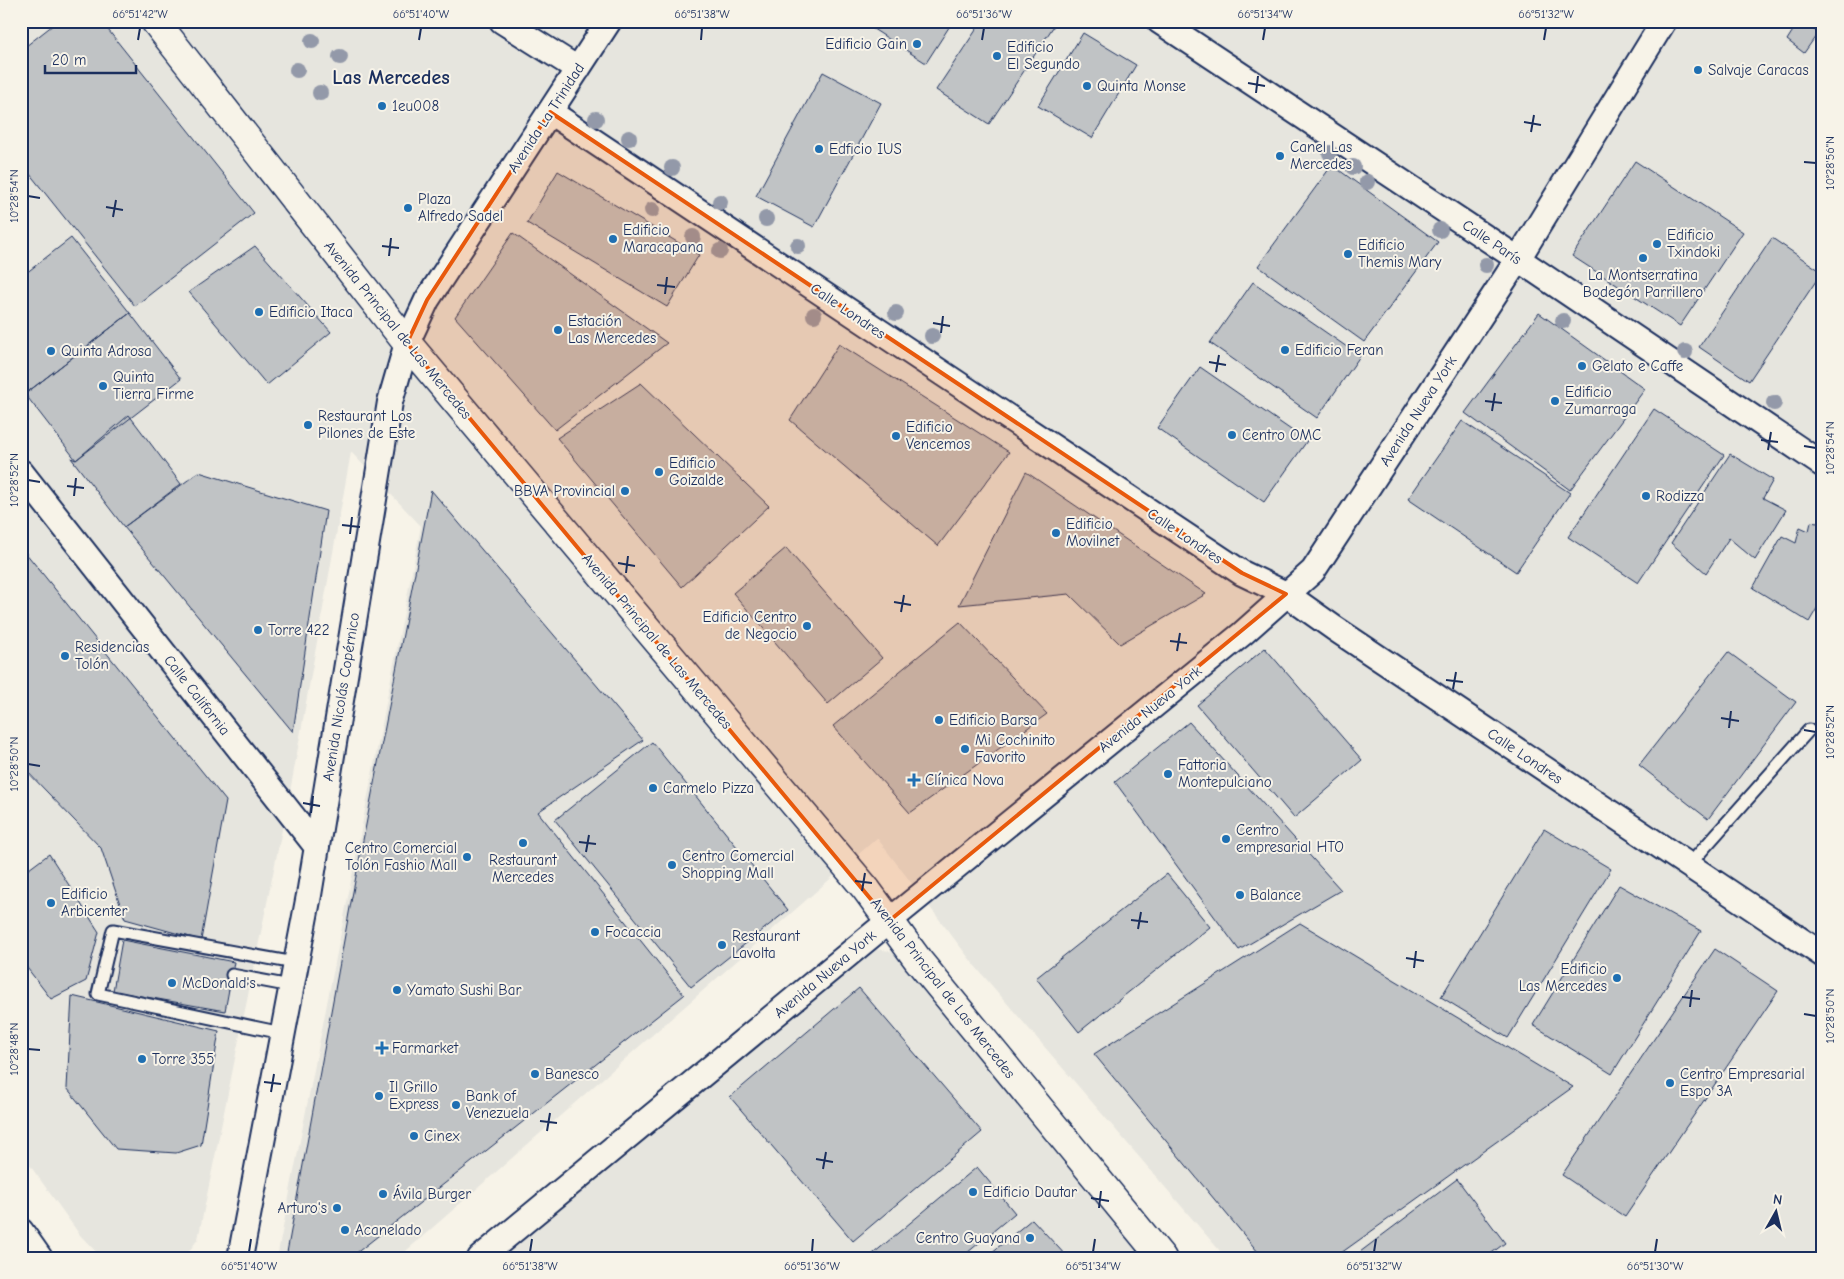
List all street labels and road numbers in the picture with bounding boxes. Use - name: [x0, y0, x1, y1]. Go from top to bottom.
- street label: Avenida La Trinidad: [504, 60, 588, 176]
- street label: Calle París: [1459, 216, 1525, 268]
- street label: Avenida Principal de Las Mercedes: [321, 237, 475, 423]
- street label: Calle Londres: [807, 279, 889, 343]
- street label: Avenida Nueva York: [1376, 352, 1461, 469]
- street label: Calle Londres: [1144, 504, 1226, 568]
- street label: Avenida Principal de Las Mercedes: [578, 549, 736, 733]
- street label: Avenida Nicolás Copérnico: [319, 611, 363, 783]
- street label: Calle California: [160, 651, 234, 739]
- street label: Avenida Nueva York: [1095, 661, 1206, 756]
- street label: Calle Londres: [1484, 724, 1566, 788]
- street label: Avenida Principal de Las Mercedes: [867, 894, 1019, 1082]
- street label: Avenida Nueva York: [770, 926, 880, 1022]

